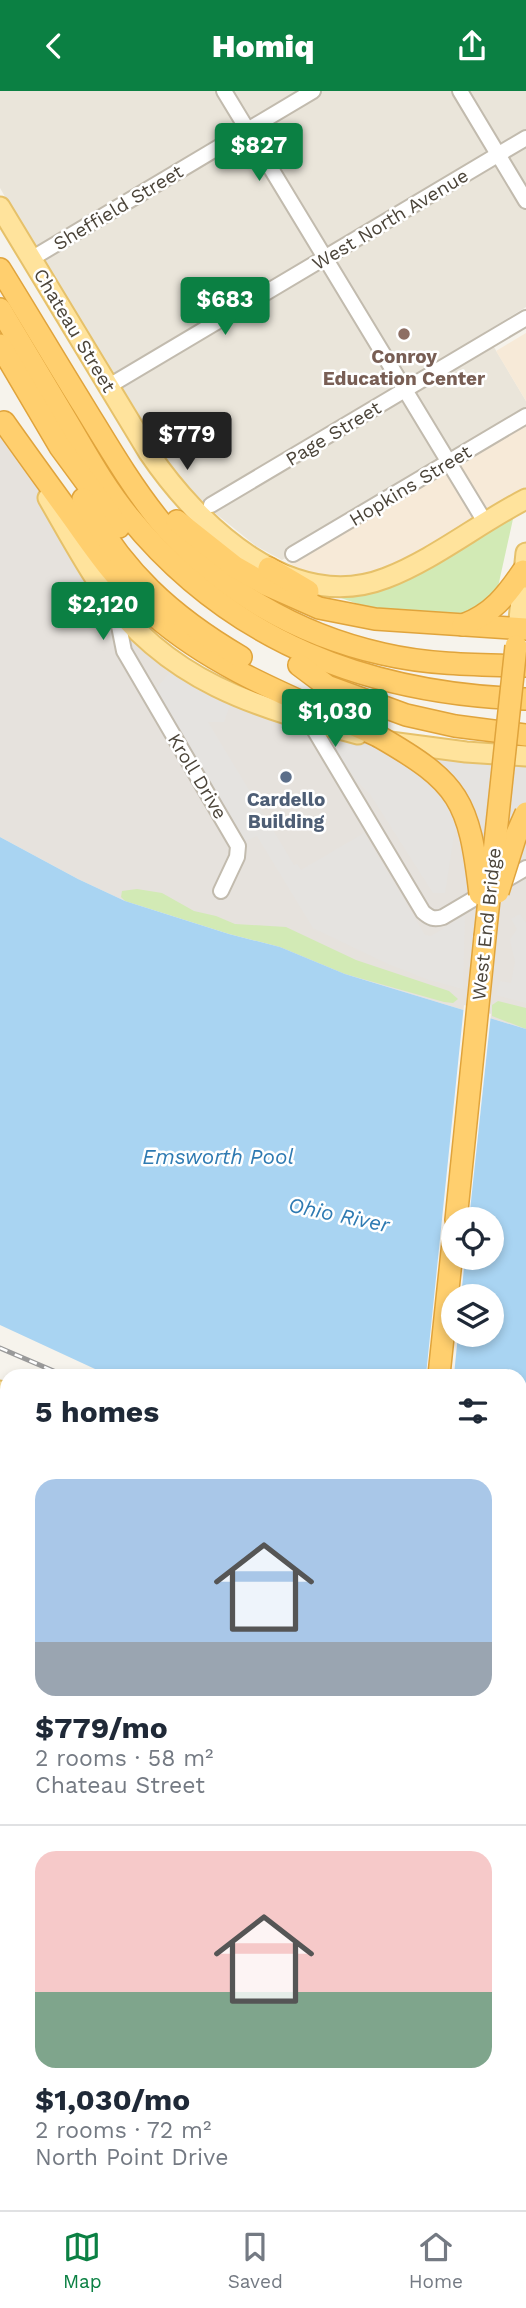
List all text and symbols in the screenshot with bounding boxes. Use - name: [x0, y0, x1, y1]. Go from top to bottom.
- icon: back: [35, 27, 73, 65]
- text: Homiq: [212, 27, 314, 65]
- icon: share: [453, 27, 491, 65]
- pin: $827: [218, 123, 300, 183]
- text: $827: [231, 132, 287, 159]
- street label: Sheffield Street: [49, 160, 187, 255]
- street label: West North Avenue: [308, 164, 472, 275]
- street label: Chateau Street: [29, 264, 121, 396]
- pin: $683: [184, 278, 266, 337]
- text: $683: [197, 286, 253, 313]
- marker: Conroy Education Center: [396, 326, 412, 342]
- place label: Conroy Education Center: [323, 345, 486, 390]
- street label: Page Street: [281, 396, 385, 471]
- pin: $779: [146, 413, 228, 472]
- text: $779: [159, 421, 215, 448]
- street label: Hopkins Street: [345, 440, 476, 531]
- pin: $2,120: [46, 582, 160, 642]
- text: $2,120: [67, 591, 139, 618]
- pin: $1,030: [278, 689, 392, 749]
- text: $1,030: [298, 698, 372, 725]
- street label: Kroll Drive: [163, 729, 232, 823]
- marker: Cardello Building: [278, 769, 294, 785]
- place label: Cardello Building: [247, 788, 325, 833]
- street label: West End Bridge: [467, 847, 506, 1002]
- water label: Emsworth Pool: [142, 1144, 294, 1169]
- water label: Ohio River: [286, 1192, 393, 1238]
- map controls: [441, 1207, 504, 1347]
- button: locate: [441, 1207, 504, 1270]
- button: layers: [441, 1284, 504, 1347]
- icon: filters: [454, 1392, 492, 1430]
- text: 5 homes: [35, 1394, 159, 1429]
- icon: home: [201, 1524, 327, 1650]
- text: $779/mo: [35, 1710, 168, 1745]
- text: 2 rooms · 58 m²: [35, 1745, 214, 1772]
- text: Chateau Street: [35, 1772, 205, 1799]
- icon: home: [201, 1896, 327, 2022]
- text: $1,030/mo: [35, 2082, 190, 2117]
- text: 2 rooms · 72 m²: [35, 2117, 211, 2144]
- text: North Point Drive: [35, 2144, 228, 2171]
- tab: Map: [63, 2228, 102, 2293]
- tab: Saved: [228, 2228, 283, 2293]
- tab: Home: [409, 2228, 463, 2293]

